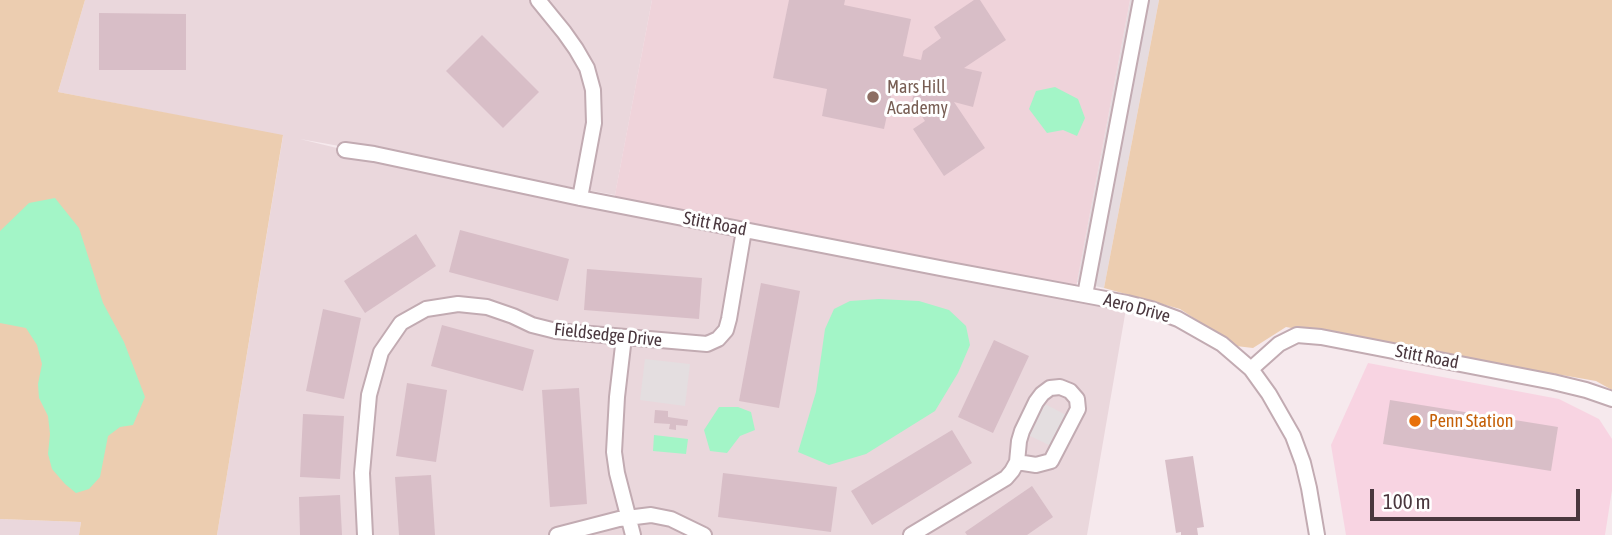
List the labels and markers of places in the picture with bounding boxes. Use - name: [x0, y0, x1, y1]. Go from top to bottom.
- place label: Mars Hill Academy: [887, 76, 948, 119]
- marker: Mars Hill Academy: [865, 89, 881, 105]
- place label: Penn Station: [1429, 410, 1513, 432]
- marker: Penn Station: [1407, 413, 1423, 429]

